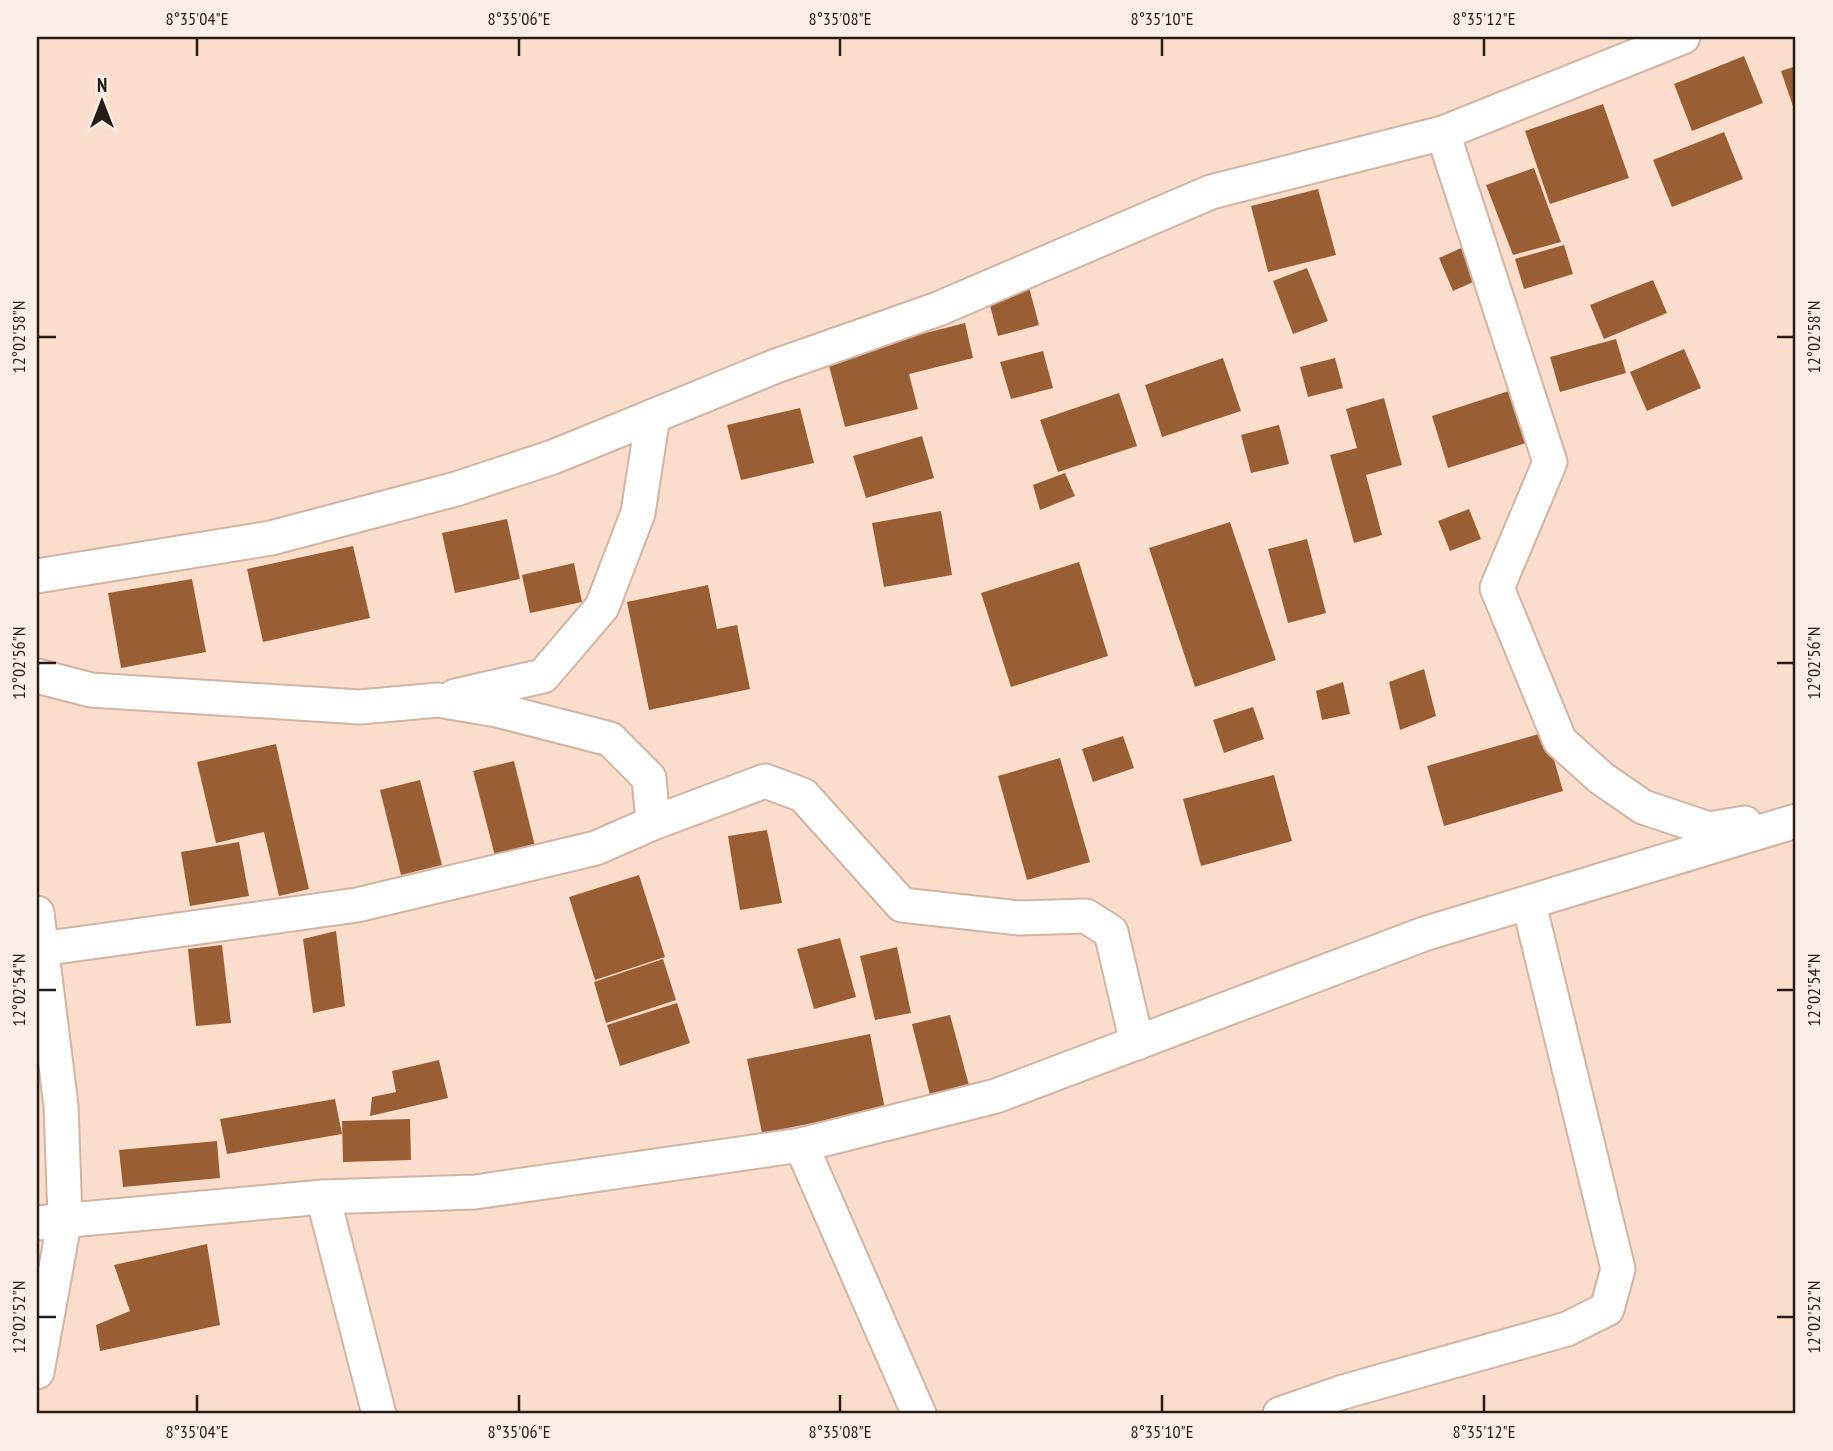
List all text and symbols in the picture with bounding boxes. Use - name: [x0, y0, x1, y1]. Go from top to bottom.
- text: 8°35'04"E: [166, 7, 228, 30]
- text: 8°35'06"E: [488, 7, 550, 30]
- text: 8°35'08"E: [809, 7, 871, 30]
- text: 8°35'10"E: [1131, 7, 1193, 30]
- text: 8°35'12"E: [1453, 7, 1515, 30]
- north arrow: [66, 66, 136, 136]
- text: N: [97, 73, 107, 97]
- text: 12°02'58"N: [7, 301, 30, 373]
- text: 12°02'58"N: [1802, 301, 1825, 373]
- text: 12°02'56"N: [7, 627, 30, 699]
- text: 12°02'56"N: [1802, 627, 1825, 699]
- text: 12°02'54"N: [7, 954, 30, 1026]
- text: 12°02'54"N: [1802, 954, 1825, 1026]
- text: 12°02'52"N: [7, 1281, 30, 1353]
- text: 12°02'52"N: [1802, 1281, 1825, 1353]
- text: 8°35'04"E: [166, 1420, 228, 1443]
- text: 8°35'06"E: [488, 1420, 550, 1443]
- text: 8°35'08"E: [809, 1420, 871, 1443]
- text: 8°35'10"E: [1131, 1420, 1193, 1443]
- text: 8°35'12"E: [1453, 1420, 1515, 1443]

